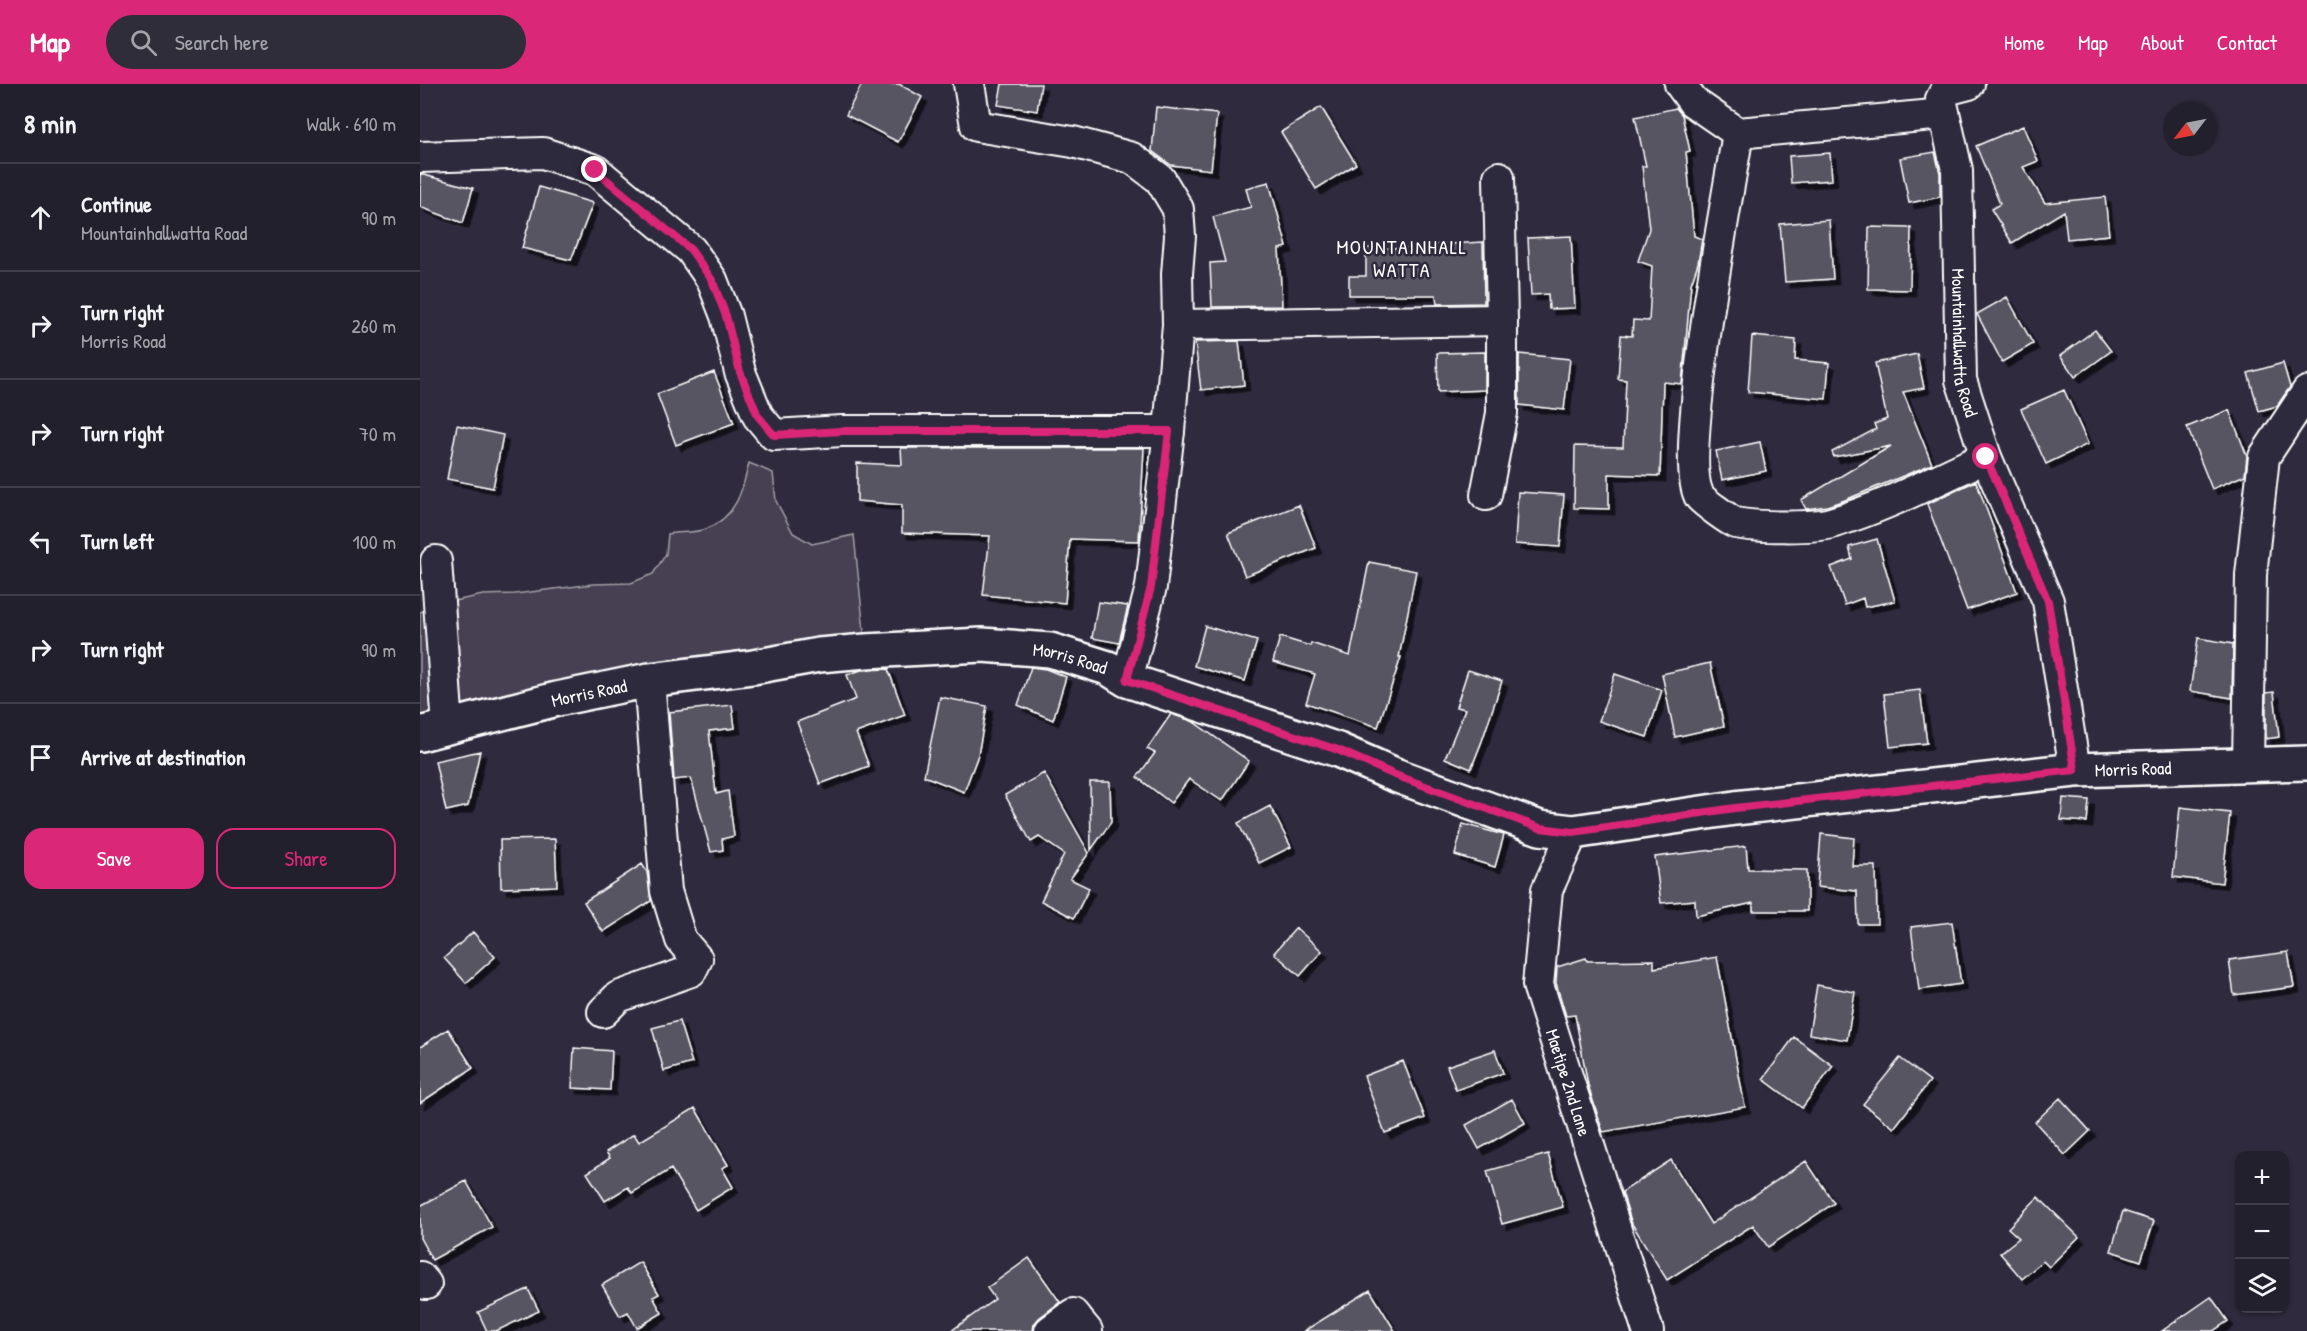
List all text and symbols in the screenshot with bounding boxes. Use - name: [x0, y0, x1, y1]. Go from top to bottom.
- search box: [106, 15, 526, 69]
- text: Map: [30, 23, 70, 61]
- icon: search: [127, 26, 160, 59]
- text: Search here: [175, 27, 269, 57]
- text: Home: [2004, 28, 2045, 57]
- text: Map: [2078, 28, 2108, 57]
- text: About: [2141, 28, 2184, 57]
- text: Contact: [2217, 28, 2277, 57]
- north arrow: [2163, 102, 2217, 156]
- text: 8 min: [24, 106, 77, 141]
- text: Walk · 610 m: [307, 110, 396, 137]
- route end: [581, 156, 607, 182]
- text: Continue: [81, 189, 152, 219]
- icon: ahead: [24, 201, 57, 234]
- text: 90 m: [362, 204, 396, 231]
- text: Mountainhallwatta Road: [81, 219, 247, 246]
- district label: MOUNTAINHALL WATTA: [1336, 233, 1468, 283]
- street label: Mountainhallwatta Road: [1946, 268, 1985, 420]
- text: Turn right: [81, 297, 164, 327]
- icon: right: [24, 309, 57, 342]
- text: 260 m: [352, 312, 396, 339]
- text: Morris Road: [81, 327, 166, 354]
- icon: right: [24, 417, 57, 450]
- text: Turn right: [81, 418, 164, 448]
- text: 70 m: [359, 420, 396, 447]
- route start: [1972, 443, 1998, 469]
- icon: left: [24, 525, 57, 558]
- text: Turn left: [81, 526, 154, 556]
- text: 100 m: [353, 528, 396, 555]
- icon: right: [24, 633, 57, 666]
- text: Turn right: [81, 634, 164, 664]
- text: 90 m: [362, 636, 396, 663]
- street label: Morris Road: [1032, 636, 1111, 680]
- street label: Morris Road: [548, 672, 629, 713]
- icon: arrive: [24, 741, 57, 774]
- text: Arrive at destination: [81, 742, 246, 772]
- street label: Morris Road: [2094, 755, 2172, 782]
- button: Save: [24, 828, 204, 889]
- button: Share: [216, 828, 396, 889]
- street label: Maetipe 2nd Lane: [1540, 1026, 1598, 1139]
- map controls: [2235, 1151, 2289, 1313]
- button: +: [2235, 1151, 2289, 1205]
- button: −: [2235, 1205, 2289, 1259]
- button: layers: [2235, 1259, 2289, 1313]

